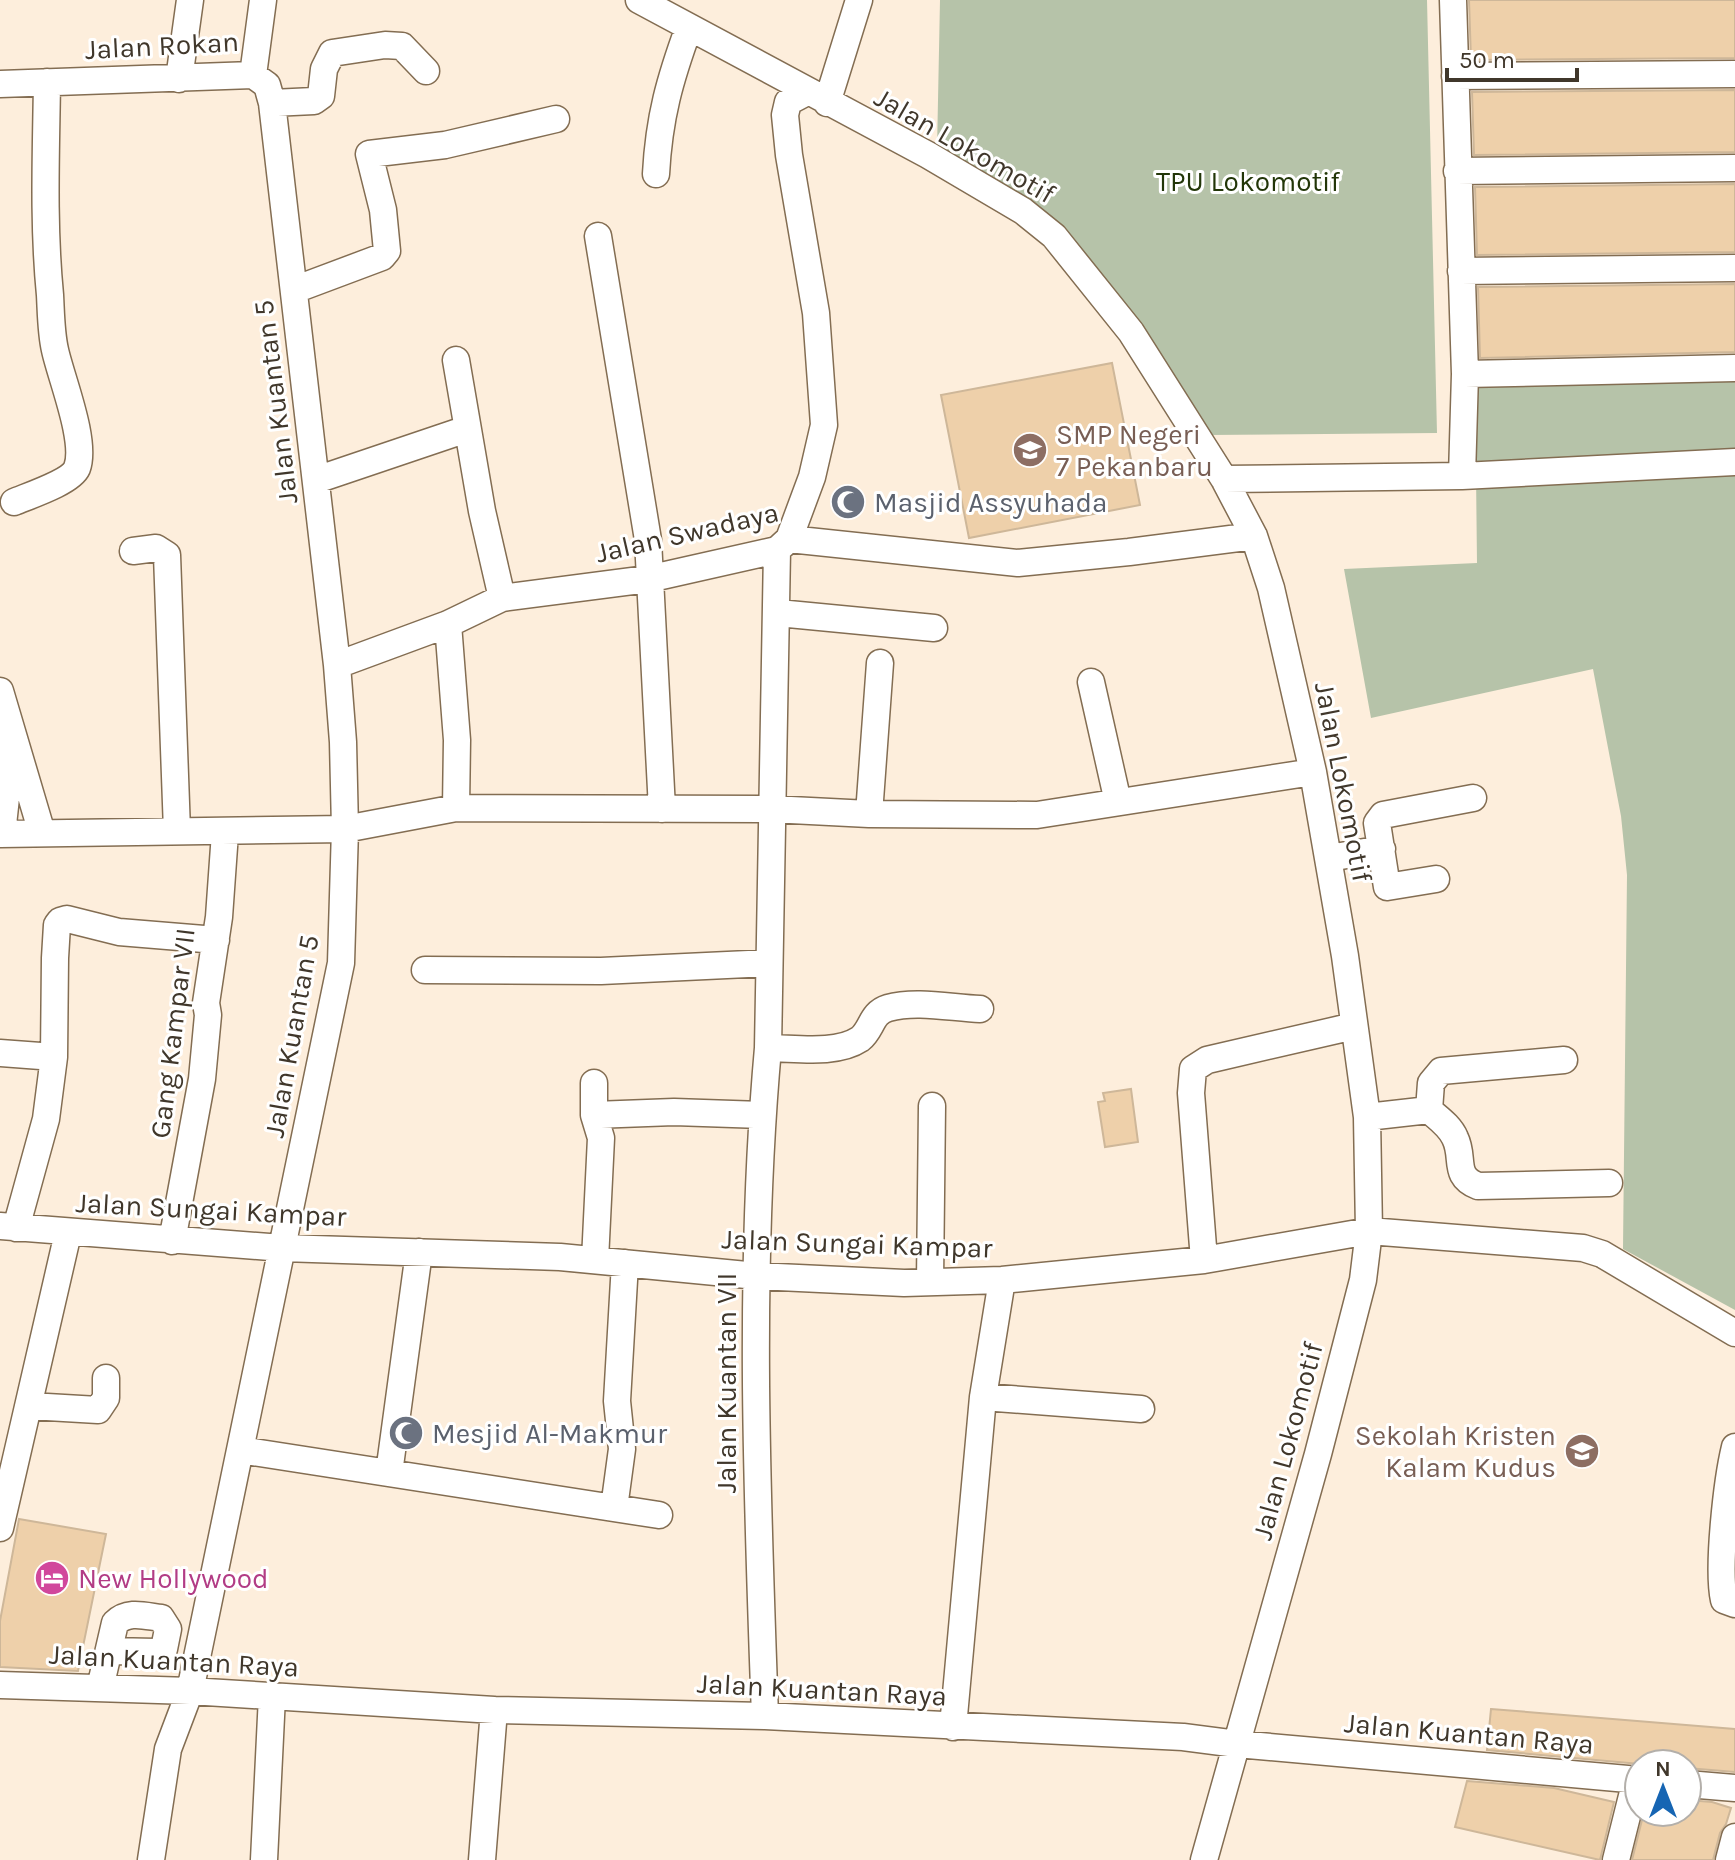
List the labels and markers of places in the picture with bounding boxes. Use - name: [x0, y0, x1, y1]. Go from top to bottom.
- place label: SMP Negeri 7 Pekanbaru: [1056, 418, 1213, 483]
- school or university icon: SMP Negeri 7 Pekanbaru: [1011, 431, 1049, 469]
- mosque icon: Masjid Assyuhada: [829, 483, 867, 521]
- place label: Masjid Assyuhada: [874, 486, 1107, 519]
- mosque icon: Mesjid Al-Makmur: [387, 1414, 425, 1452]
- place label: Mesjid Al-Makmur: [432, 1417, 668, 1450]
- place label: Sekolah Kristen Kalam Kudus: [1355, 1419, 1556, 1484]
- school or university icon: Sekolah Kristen Kalam Kudus: [1563, 1432, 1601, 1470]
- hotel icon: New Hollywood: [33, 1559, 71, 1597]
- place label: New Hollywood: [78, 1562, 269, 1595]

